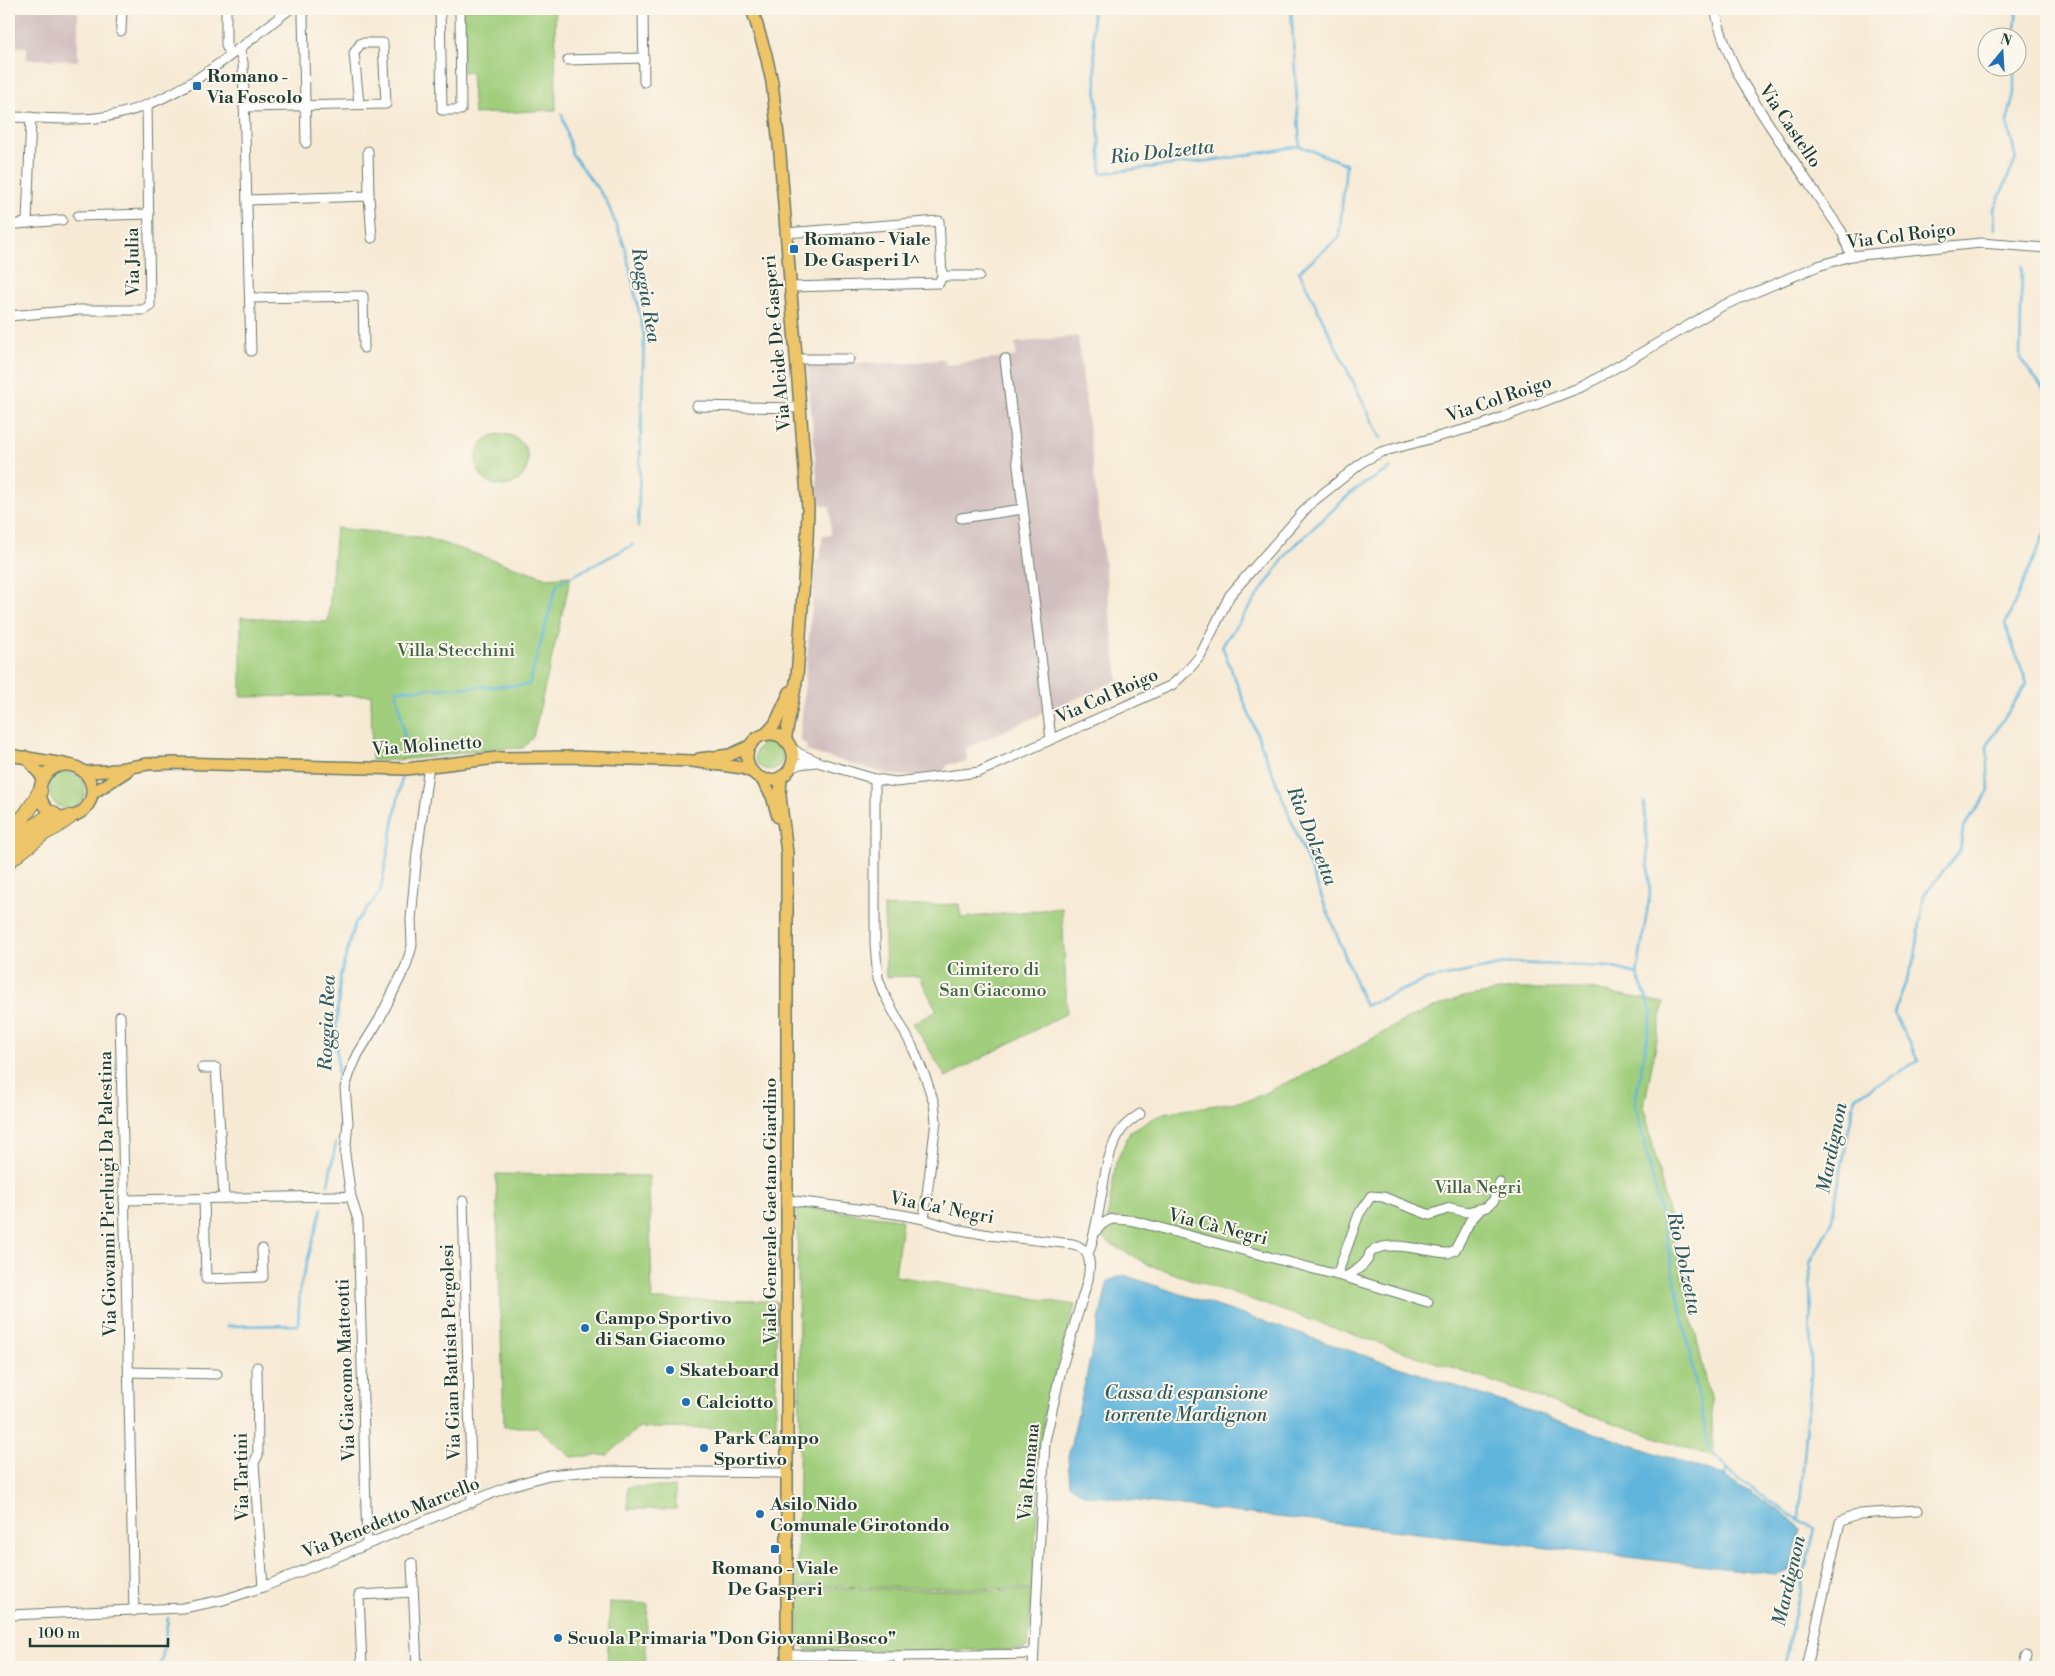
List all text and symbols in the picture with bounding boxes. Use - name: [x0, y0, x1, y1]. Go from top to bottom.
- north arrow: [1978, 28, 2028, 78]
- text: N: [1998, 30, 2014, 51]
- place label: Romano - Via Foscolo: [206, 65, 303, 109]
- street label: Via Castello: [1753, 79, 1826, 172]
- marker: Romano - Via Foscolo: [191, 80, 203, 92]
- water label: Rio Dolzetta: [1108, 135, 1216, 169]
- street label: Via Col Roigo: [1844, 218, 1957, 254]
- street label: Via Julia: [121, 226, 145, 298]
- place label: Romano - Viale De Gasperi 1^: [804, 228, 931, 272]
- marker: Romano - Viale De Gasperi 1^: [788, 243, 800, 255]
- water label: Roggia Rea: [626, 245, 666, 345]
- street label: Via Alcide De Gasperi: [758, 254, 796, 433]
- street label: Via Col Roigo: [1442, 370, 1555, 428]
- park label: Villa Stecchini: [396, 639, 515, 662]
- street label: Via Col Roigo: [1051, 663, 1162, 729]
- street label: Via Molinetto: [370, 731, 483, 761]
- water label: Rio Dolzetta: [1281, 782, 1343, 889]
- park label: Cimitero di San Giacomo: [939, 958, 1047, 1002]
- water label: Roggia Rea: [313, 974, 341, 1072]
- street label: Via Giovanni Pierluigi Da Palestina: [94, 1050, 122, 1338]
- street label: Viale Generale Gaetano Giardino: [759, 1078, 782, 1345]
- water label: Mardignon: [1811, 1100, 1853, 1196]
- park label: Villa Negri: [1433, 1176, 1522, 1199]
- street label: Via Ca' Negri: [887, 1186, 996, 1229]
- street label: Via Cà Negri: [1165, 1203, 1270, 1250]
- water label: Rio Dolzetta: [1661, 1208, 1707, 1317]
- street label: Via Gian Battista Pergolesi: [436, 1243, 466, 1462]
- street label: Via Giacomo Matteotti: [331, 1278, 361, 1463]
- place label: Campo Sportivo di San Giacomo: [595, 1307, 732, 1351]
- marker: Campo Sportivo di San Giacomo: [579, 1322, 591, 1334]
- place label: Skateboard: [680, 1359, 779, 1382]
- marker: Skateboard: [664, 1364, 676, 1376]
- water label: Cassa di espansione torrente Mardignon: [1104, 1381, 1268, 1427]
- place label: Calciotto: [696, 1391, 774, 1414]
- marker: Calciotto: [680, 1396, 692, 1408]
- street label: Via Romana: [1013, 1421, 1045, 1523]
- place label: Park Campo Sportivo: [714, 1427, 819, 1471]
- street label: Via Tartini: [230, 1432, 254, 1522]
- marker: Park Campo Sportivo: [698, 1442, 710, 1454]
- street label: Via Benedetto Marcello: [298, 1472, 483, 1565]
- place label: Asilo Nido Comunale Girotondo: [769, 1493, 950, 1537]
- marker: Asilo Nido Comunale Girotondo: [754, 1508, 766, 1520]
- water label: Mardignon: [1767, 1533, 1811, 1629]
- marker: Romano - Viale De Gasperi: [769, 1543, 781, 1555]
- place label: Romano - Viale De Gasperi: [712, 1557, 839, 1601]
- scale bar: [30, 1616, 168, 1648]
- text: 100 m: [38, 1624, 80, 1643]
- place label: Scuola Primaria "Don Giovanni Bosco": [568, 1627, 896, 1650]
- marker: Scuola Primaria "Don Giovanni Bosco": [552, 1632, 564, 1644]

